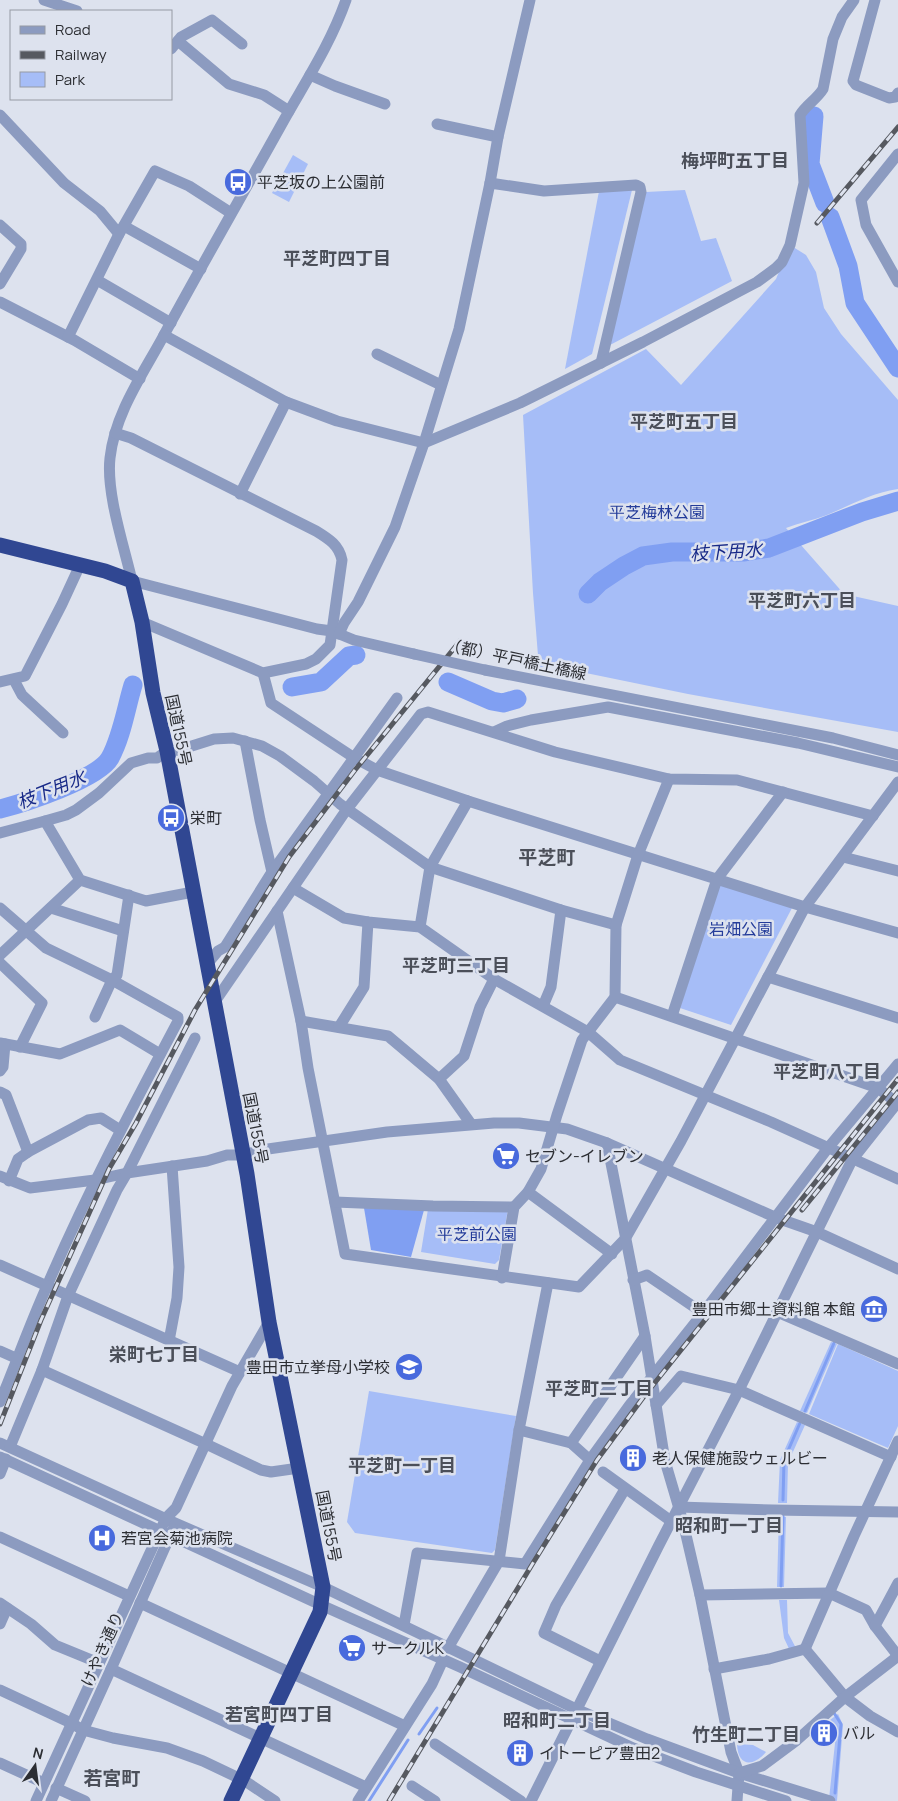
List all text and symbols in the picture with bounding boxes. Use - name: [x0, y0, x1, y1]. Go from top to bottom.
- legend: [10, 10, 172, 100]
- text: Road: [55, 19, 91, 40]
- text: Railway: [55, 44, 107, 65]
- text: Park: [55, 69, 85, 90]
- district label: 梅坪町五丁目: [681, 148, 789, 172]
- bus stop icon: 平芝坂の上公園前: [223, 167, 253, 197]
- place label: 平芝坂の上公園前: [257, 171, 385, 193]
- district label: 平芝町四丁目: [283, 246, 391, 270]
- district label: 平芝町五丁目: [630, 409, 738, 433]
- park label: 平芝梅林公園: [609, 501, 705, 523]
- water label: 枝下用水: [689, 536, 765, 565]
- district label: 平芝町六丁目: [748, 588, 856, 612]
- street label: （都）平戸橋土橋線: [443, 633, 589, 685]
- street label: 国道155号: [161, 692, 197, 768]
- water label: 枝下用水: [13, 764, 91, 814]
- bus stop icon: 栄町: [156, 803, 186, 833]
- place label: 栄町: [190, 807, 222, 829]
- district label: 平芝町: [518, 844, 576, 870]
- park label: 岩畑公園: [709, 918, 773, 940]
- district label: 平芝町三丁目: [402, 953, 510, 977]
- district label: 平芝町八丁目: [773, 1059, 881, 1083]
- street label: 国道155号: [238, 1090, 274, 1166]
- supermarket icon: セブン-イレブン: [491, 1141, 521, 1171]
- place label: セブン-イレブン: [525, 1145, 644, 1167]
- park label: 平芝前公園: [437, 1223, 517, 1245]
- museum icon: 豊田市郷土資料館 本館: [859, 1294, 889, 1324]
- place label: 豊田市郷土資料館 本館: [692, 1298, 855, 1320]
- district label: 栄町七丁目: [109, 1342, 199, 1366]
- school or university icon: 豊田市立挙母小学校: [394, 1352, 424, 1382]
- place label: 豊田市立挙母小学校: [246, 1356, 390, 1378]
- district label: 平芝町二丁目: [545, 1376, 653, 1400]
- building icon: 老人保健施設ウェルビー: [618, 1443, 648, 1473]
- place label: 老人保健施設ウェルビー: [652, 1447, 828, 1469]
- district label: 平芝町一丁目: [348, 1453, 456, 1477]
- street label: 国道155号: [311, 1488, 347, 1564]
- district label: 昭和町一丁目: [675, 1513, 783, 1537]
- hospital icon: 若宮会菊池病院: [87, 1523, 117, 1553]
- place label: 若宮会菊池病院: [121, 1527, 233, 1549]
- street label: けやき通り: [76, 1608, 128, 1690]
- supermarket icon: サークルK: [337, 1633, 367, 1663]
- place label: サークルK: [371, 1637, 445, 1659]
- district label: 若宮町四丁目: [225, 1702, 333, 1726]
- district label: 昭和町二丁目: [503, 1708, 611, 1732]
- building icon: バル: [809, 1718, 839, 1748]
- district label: 竹生町二丁目: [692, 1722, 800, 1746]
- place label: バル: [843, 1722, 875, 1744]
- building icon: イトーピア豊田2: [505, 1738, 535, 1768]
- north arrow: [10, 1741, 60, 1791]
- text: N: [31, 1742, 45, 1763]
- place label: イトーピア豊田2: [539, 1742, 660, 1764]
- district label: 若宮町: [83, 1765, 141, 1791]

